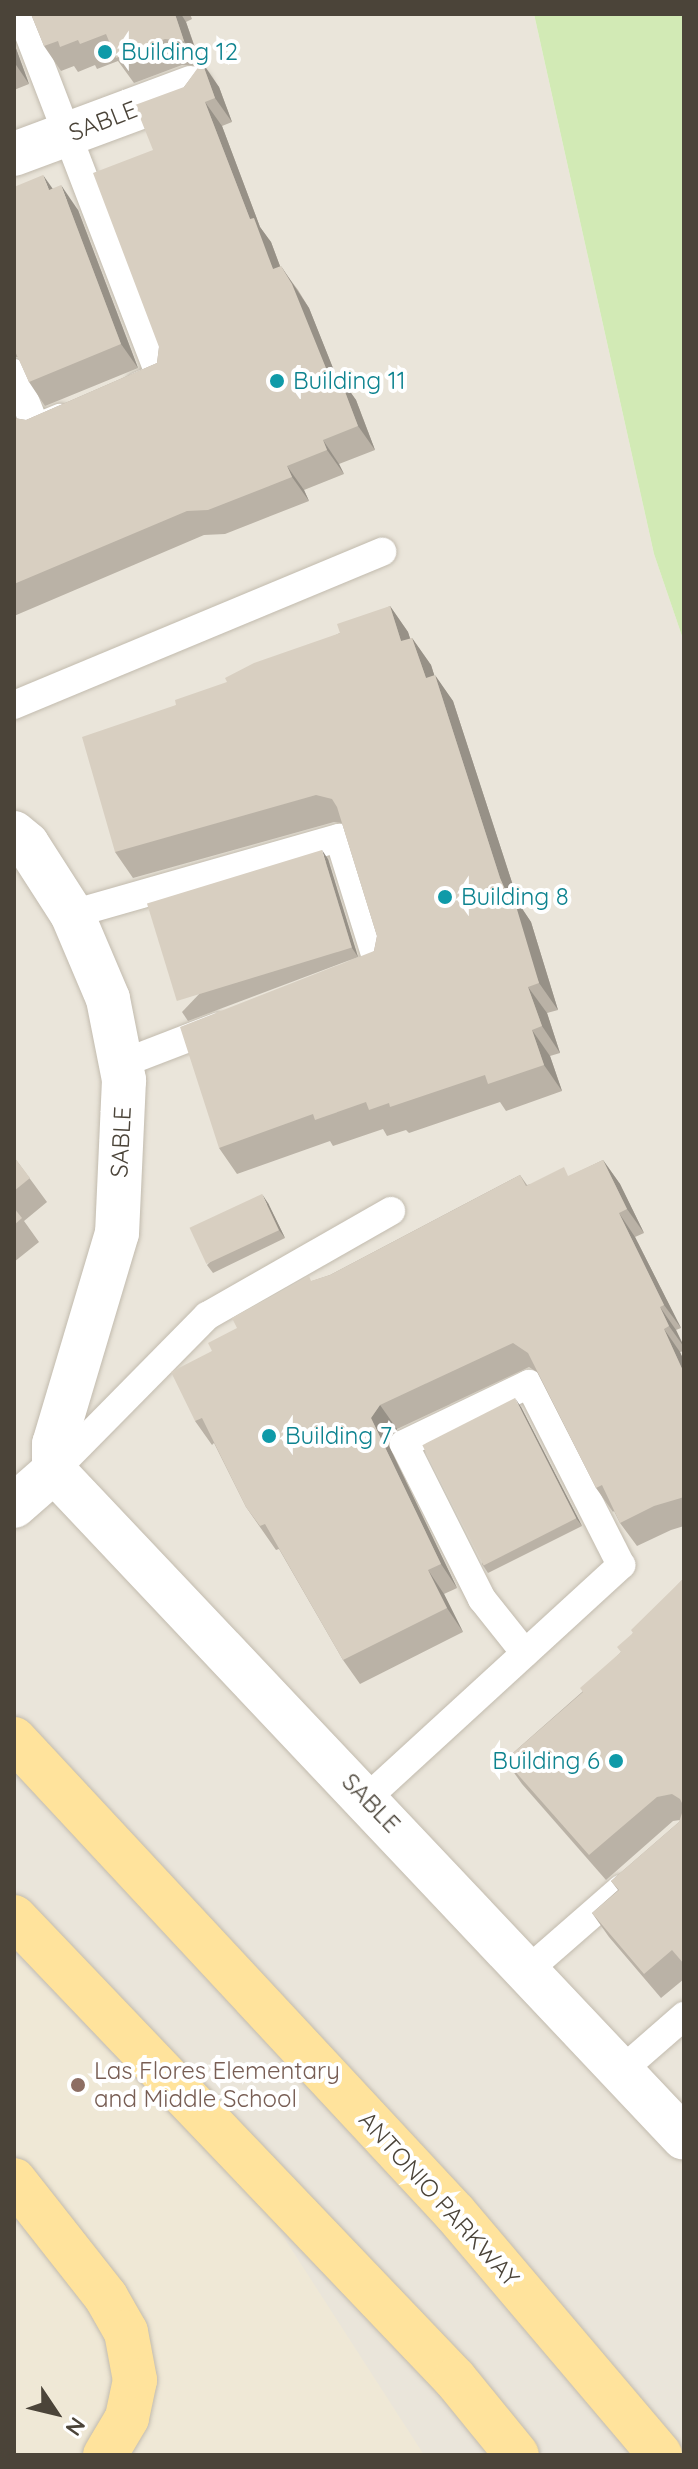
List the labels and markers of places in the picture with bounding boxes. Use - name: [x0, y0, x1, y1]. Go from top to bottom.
- place label: Building 12: [121, 38, 238, 66]
- marker: Building 12: [96, 43, 114, 61]
- place label: Building 11: [293, 367, 406, 395]
- marker: Building 11: [268, 372, 286, 390]
- place label: Building 8: [461, 883, 569, 911]
- marker: Building 8: [436, 888, 454, 906]
- place label: Building 7: [285, 1422, 392, 1450]
- marker: Building 7: [260, 1427, 278, 1445]
- place label: Building 6: [492, 1747, 600, 1775]
- marker: Building 6: [607, 1752, 625, 1770]
- place label: Las Flores Elementary and Middle School: [94, 2057, 340, 2113]
- marker: Las Flores Elementary and Middle School: [69, 2076, 87, 2094]

